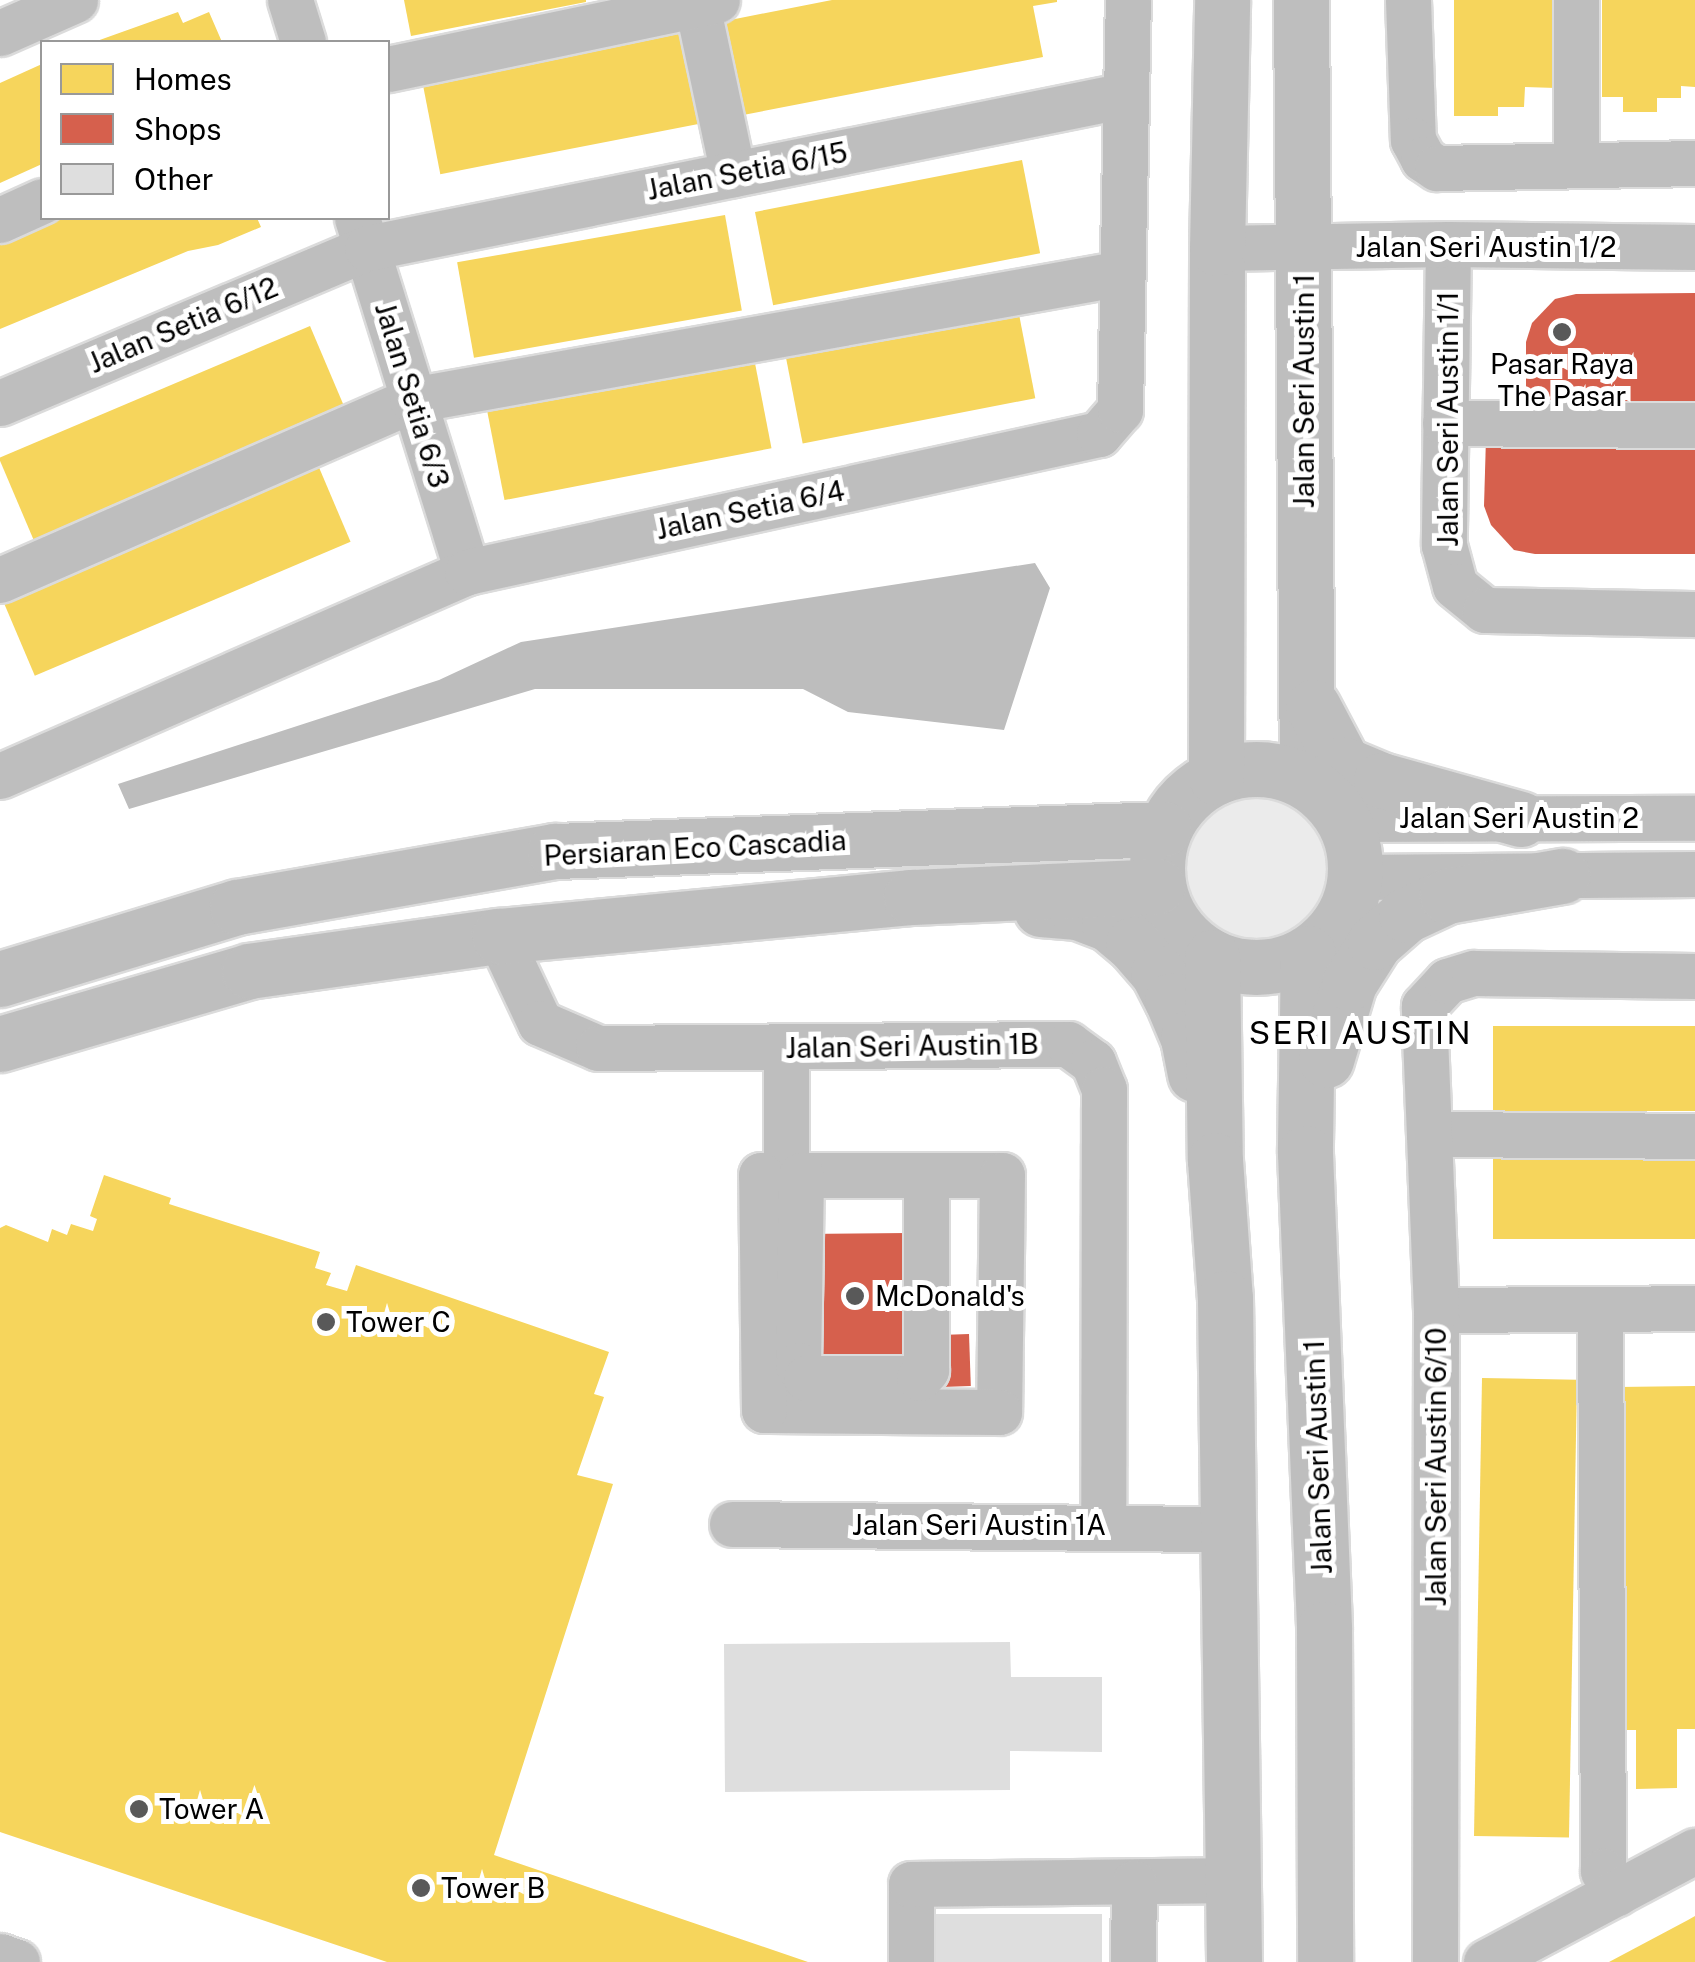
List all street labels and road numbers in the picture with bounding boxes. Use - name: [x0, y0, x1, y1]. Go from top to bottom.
- street label: Jalan Setia 6/15: [644, 135, 850, 207]
- street label: Jalan Seri Austin 1/2: [1355, 230, 1617, 264]
- street label: Jalan Setia 6/12: [83, 270, 283, 380]
- street label: Jalan Seri Austin 1: [1287, 274, 1321, 508]
- street label: Jalan Seri Austin 1/1: [1431, 291, 1465, 547]
- street label: Jalan Setia 6/3: [368, 298, 456, 492]
- street label: Jalan Setia 6/4: [653, 474, 847, 546]
- street label: Jalan Seri Austin 2: [1399, 801, 1639, 835]
- street label: Persiaran Eco Cascadia: [543, 823, 847, 873]
- street label: Jalan Seri Austin 1B: [785, 1027, 1039, 1065]
- street label: Jalan Seri Austin 6/10: [1419, 1328, 1453, 1606]
- street label: Jalan Seri Austin 1: [1297, 1339, 1339, 1575]
- street label: Jalan Seri Austin 1A: [852, 1508, 1106, 1542]

